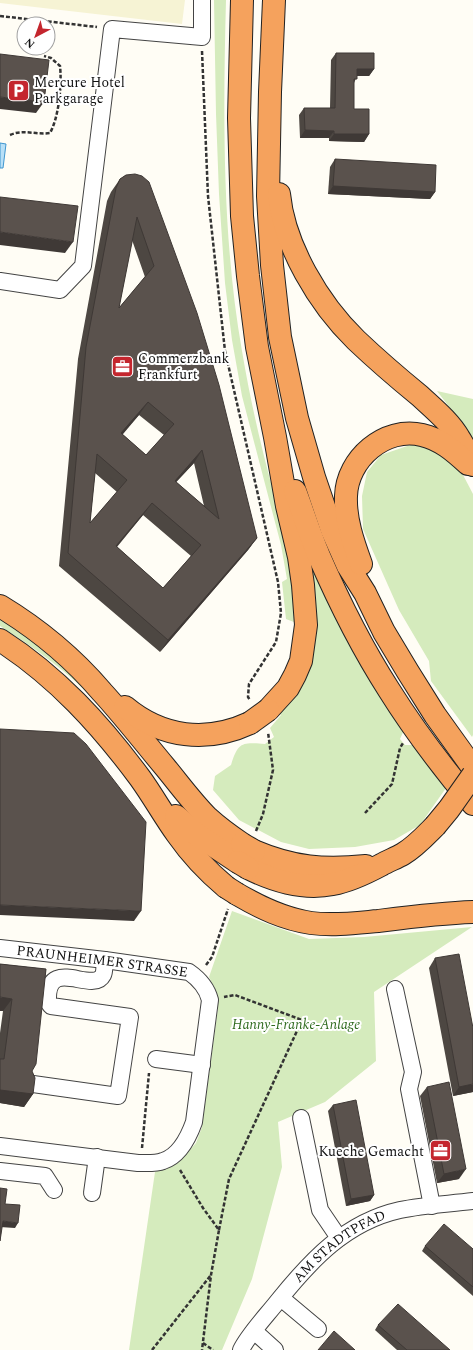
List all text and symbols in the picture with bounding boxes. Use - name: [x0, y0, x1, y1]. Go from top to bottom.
- north arrow: [16, 16, 56, 56]
- text: N: [21, 34, 39, 53]
- place label: Mercure Hotel Parkgarage: [34, 72, 125, 109]
- parking icon: Mercure Hotel Parkgarage: [6, 77, 32, 103]
- place label: Commerzbank Frankfurt: [138, 348, 230, 385]
- office icon: Commerzbank Frankfurt: [110, 353, 136, 379]
- street label: PRAUNHEIMER STRASSE: [15, 940, 189, 983]
- park label: Hanny-Franke-Anlage: [232, 1014, 360, 1035]
- office icon: Kueche Gemacht: [427, 1138, 453, 1164]
- place label: Kueche Gemacht: [318, 1141, 424, 1162]
- street label: AM STADTPFAD: [288, 1205, 389, 1287]

